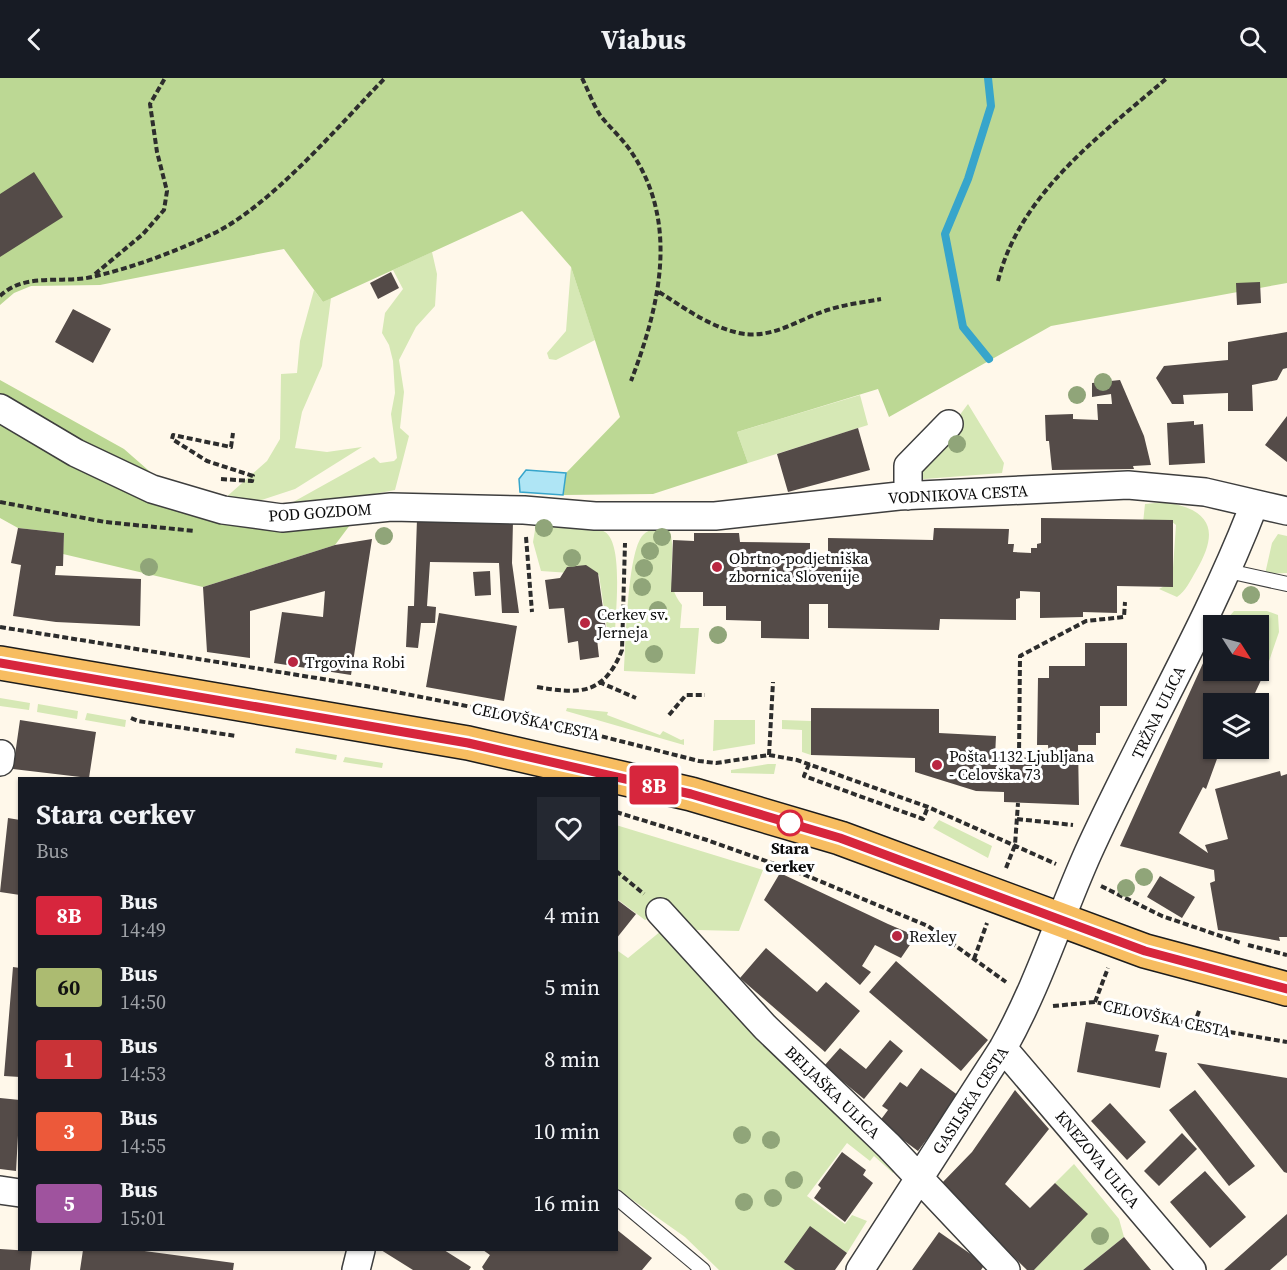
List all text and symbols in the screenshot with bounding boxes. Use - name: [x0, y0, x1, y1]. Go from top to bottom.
- text: Viabus: [601, 21, 686, 58]
- icon: back: [18, 23, 51, 56]
- icon: search: [1236, 23, 1269, 56]
- street label: VODNIKOVA CESTA: [887, 479, 1029, 509]
- street label: POD GOZDOM: [268, 497, 372, 527]
- place label: Obrtno-podjetniška zbornica Slovenije: [729, 547, 869, 587]
- marker: Obrtno-podjetniška zbornica Slovenije: [710, 560, 724, 574]
- place label: Cerkev sv. Jerneja: [596, 603, 668, 643]
- north arrow: [1203, 615, 1269, 681]
- map controls: [1203, 615, 1269, 759]
- marker: Cerkev sv. Jerneja: [578, 616, 592, 630]
- place label: Trgovina Robi: [305, 651, 405, 673]
- marker: Trgovina Robi: [286, 655, 300, 669]
- street label: TRŽNA ULICA: [1126, 661, 1190, 762]
- button: layers: [1203, 693, 1269, 759]
- street label: CELOVŠKA CESTA: [470, 697, 602, 745]
- place label: Pošta 1132 Ljubljana - Celovška 73: [949, 745, 1095, 785]
- marker: Pošta 1132 Ljubljana - Celovška 73: [930, 758, 944, 772]
- line badge: 8B: [627, 766, 681, 804]
- text: 8B: [641, 771, 667, 800]
- text: Stara cerkev: [36, 795, 195, 833]
- button: heart: [537, 797, 600, 860]
- marker: Stara cerkev: [777, 810, 803, 836]
- text: Bus: [36, 837, 69, 865]
- place label: Stara cerkev: [765, 837, 815, 877]
- text: Bus: [120, 886, 157, 916]
- text: 4 min: [544, 900, 600, 930]
- text: 8B: [56, 901, 82, 930]
- text: 14:49: [120, 916, 166, 944]
- place label: Rexley: [909, 925, 958, 947]
- marker: Rexley: [890, 929, 904, 943]
- text: Bus: [120, 958, 157, 988]
- text: 5 min: [544, 972, 600, 1002]
- text: 60: [58, 973, 80, 1002]
- text: 14:50: [120, 988, 166, 1016]
- street label: CELOVŠKA CESTA: [1101, 994, 1233, 1042]
- text: Bus: [120, 1030, 157, 1060]
- street label: BELJAŠKA ULICA: [781, 1041, 886, 1143]
- street label: GASILSKA CESTA: [927, 1041, 1013, 1158]
- text: 8 min: [544, 1044, 600, 1074]
- text: 1: [63, 1045, 75, 1074]
- text: 14:53: [120, 1060, 166, 1088]
- text: Bus: [120, 1102, 157, 1132]
- street label: KNEZOVA ULICA: [1051, 1105, 1146, 1213]
- text: 10 min: [533, 1116, 600, 1146]
- text: 3: [63, 1117, 75, 1146]
- text: 14:55: [120, 1132, 166, 1160]
- text: Bus: [120, 1174, 157, 1204]
- text: 16 min: [533, 1188, 600, 1218]
- text: 5: [63, 1189, 75, 1218]
- text: 15:01: [120, 1204, 166, 1232]

